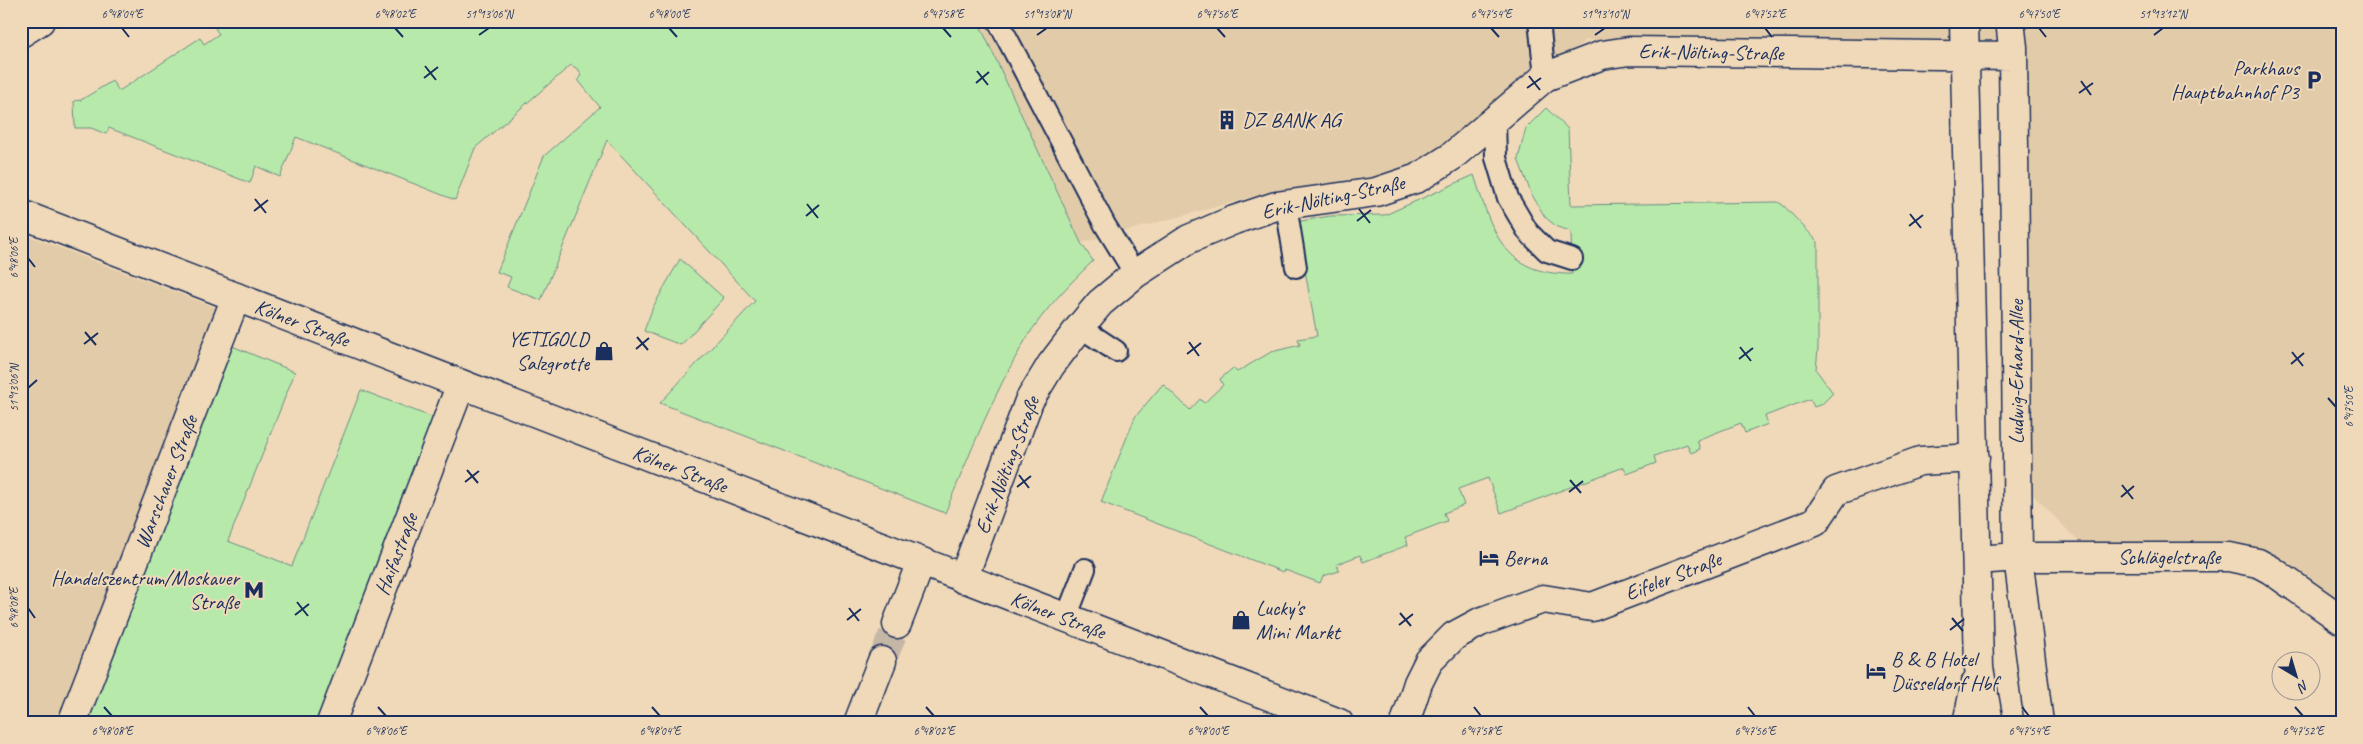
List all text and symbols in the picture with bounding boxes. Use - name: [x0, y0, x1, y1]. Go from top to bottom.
- text: 6°48'04"E: [102, 6, 144, 22]
- text: 6°48'02"E: [375, 6, 417, 22]
- text: 51°13'06"N: [465, 6, 514, 22]
- text: 6°48'00"E: [649, 6, 691, 22]
- text: 6°47'58"E: [923, 6, 965, 22]
- text: 51°13'08"N: [1023, 6, 1072, 22]
- text: 6°47'56"E: [1197, 6, 1239, 22]
- text: 6°47'54"E: [1471, 6, 1513, 22]
- text: 51°13'10"N: [1581, 6, 1630, 22]
- text: 6°47'52"E: [1745, 6, 1787, 22]
- text: 6°47'50"E: [2019, 6, 2061, 22]
- text: 51°13'12"N: [2139, 6, 2188, 22]
- street label: Erik-Nölting-Straße: [1638, 38, 1786, 66]
- place label: Parkhaus Hauptbahnhof P3: [2171, 55, 2301, 105]
- parking icon: Parkhaus Hauptbahnhof P3: [2303, 69, 2325, 91]
- place label: DZ BANK AG: [1242, 107, 1344, 133]
- building icon: DZ BANK AG: [1216, 109, 1238, 131]
- street label: Erik-Nölting-Straße: [1259, 169, 1409, 225]
- text: 6°48'06"E: [6, 236, 22, 279]
- street label: Kölner Straße: [251, 293, 355, 354]
- street label: Ludwig-Erhard-Allee: [2003, 299, 2029, 444]
- place label: YETIGOLD Salzgrotte: [508, 326, 591, 376]
- shop icon: YETIGOLD Salzgrotte: [593, 340, 615, 362]
- text: 51°13'06"N: [6, 363, 22, 412]
- text: 6°47'50"E: [2341, 385, 2357, 428]
- street label: Erik-Nölting-Straße: [969, 391, 1046, 537]
- street label: Warschauer Straße: [129, 410, 204, 552]
- street label: Kölner Straße: [629, 439, 733, 500]
- street label: Haifastraße: [369, 507, 424, 599]
- street label: Schlägelstraße: [2118, 544, 2222, 570]
- place label: Berna: [1504, 545, 1549, 571]
- street label: Eifeler Straße: [1621, 545, 1727, 606]
- hotel icon: Berna: [1478, 547, 1500, 569]
- place label: Handelszentrum/Moskauer Straße: [51, 565, 241, 615]
- metro station icon: Handelszentrum/Moskauer Straße: [243, 579, 265, 601]
- street label: Kölner Straße: [1007, 585, 1111, 646]
- text: 6°48'08"E: [6, 586, 22, 629]
- place label: Lucky's Mini Markt: [1256, 595, 1342, 645]
- shop icon: Lucky's Mini Markt: [1230, 609, 1252, 631]
- place label: B & B Hotel Düsseldorf Hbf: [1891, 646, 2001, 696]
- north arrow: [2270, 652, 2320, 702]
- hotel icon: B & B Hotel Düsseldorf Hbf: [1865, 660, 1887, 682]
- text: N: [2293, 676, 2312, 697]
- text: 6°48'08"E: [92, 723, 134, 739]
- text: 6°48'06"E: [366, 723, 408, 739]
- text: 6°48'04"E: [640, 723, 682, 739]
- text: 6°48'02"E: [914, 723, 956, 739]
- text: 6°48'00"E: [1188, 723, 1230, 739]
- text: 6°47'58"E: [1461, 723, 1503, 739]
- text: 6°47'56"E: [1735, 723, 1777, 739]
- text: 6°47'54"E: [2009, 723, 2051, 739]
- text: 6°47'52"E: [2283, 723, 2325, 739]

